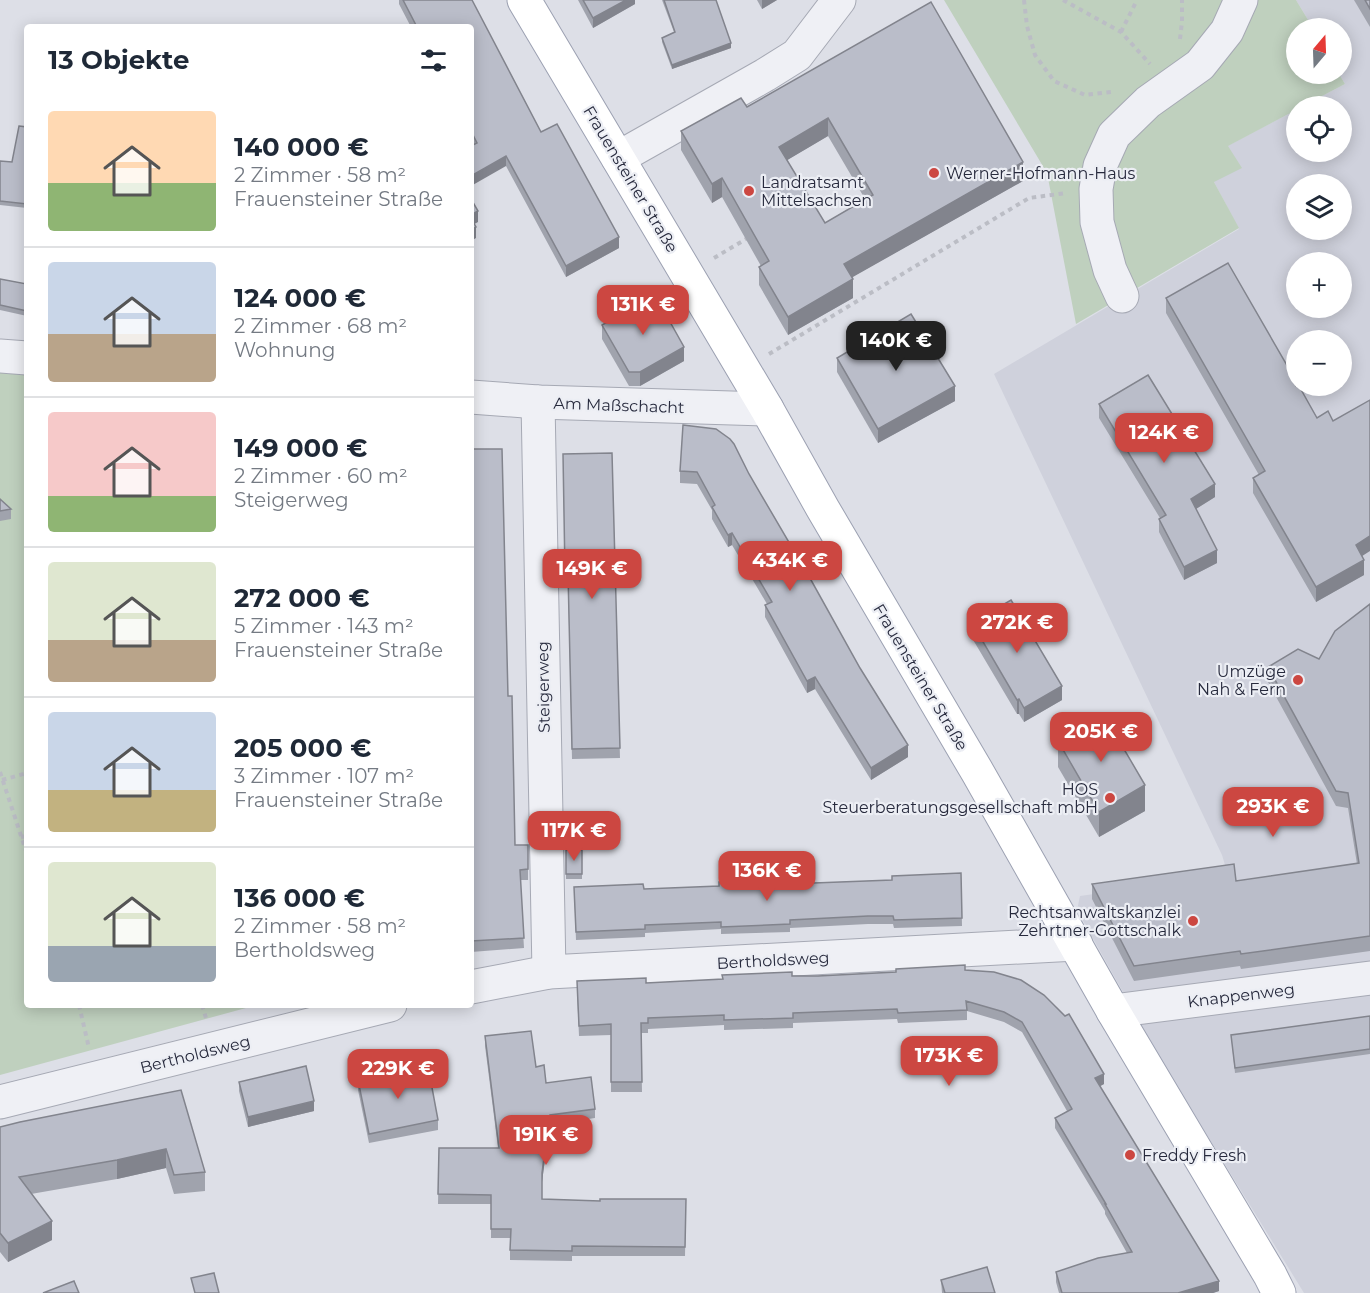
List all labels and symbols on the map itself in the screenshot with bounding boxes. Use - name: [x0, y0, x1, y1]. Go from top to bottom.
- north arrow: [1286, 18, 1352, 84]
- street label: Frauensteiner Straße: [579, 103, 682, 256]
- place label: Werner-Hofmann-Haus: [946, 164, 1136, 183]
- marker: Werner-Hofmann-Haus: [927, 166, 941, 180]
- place label: Landratsamt Mittelsachsen: [761, 173, 872, 210]
- marker: Landratsamt Mittelsachsen: [742, 184, 756, 198]
- pin: 131K €: [594, 285, 692, 336]
- pin: 140K €: [847, 321, 945, 372]
- street label: Am Maßschacht: [553, 394, 685, 417]
- pin: 124K €: [1115, 413, 1213, 464]
- pin: 434K €: [741, 541, 839, 592]
- pin: 149K €: [543, 549, 641, 600]
- street label: Frauensteiner Straße: [869, 601, 972, 754]
- pin: 272K €: [968, 603, 1066, 654]
- street label: Steigerweg: [533, 641, 554, 733]
- place label: Umzüge Nah & Fern: [1197, 662, 1286, 699]
- marker: Umzüge Nah & Fern: [1291, 673, 1305, 687]
- pin: 205K €: [1052, 712, 1150, 763]
- place label: HOS Steuerberatungsgesellschaft mbH: [822, 780, 1098, 817]
- pin: 293K €: [1224, 787, 1322, 838]
- marker: HOS Steuerberatungsgesellschaft mbH: [1103, 791, 1117, 805]
- pin: 117K €: [525, 811, 623, 862]
- pin: 136K €: [718, 851, 816, 902]
- place label: Rechtsanwaltskanzlei Zehrtner-Gottschalk: [1008, 903, 1181, 940]
- marker: Rechtsanwaltskanzlei Zehrtner-Gottschalk: [1186, 914, 1200, 928]
- street label: Bertholdsweg: [716, 948, 830, 973]
- street label: Knappenweg: [1186, 979, 1296, 1012]
- street label: Bertholdsweg: [138, 1032, 252, 1077]
- pin: 173K €: [900, 1036, 998, 1087]
- pin: 229K €: [349, 1049, 447, 1100]
- pin: 191K €: [497, 1115, 595, 1166]
- place label: Freddy Fresh: [1142, 1146, 1247, 1165]
- marker: Freddy Fresh: [1123, 1148, 1137, 1162]

